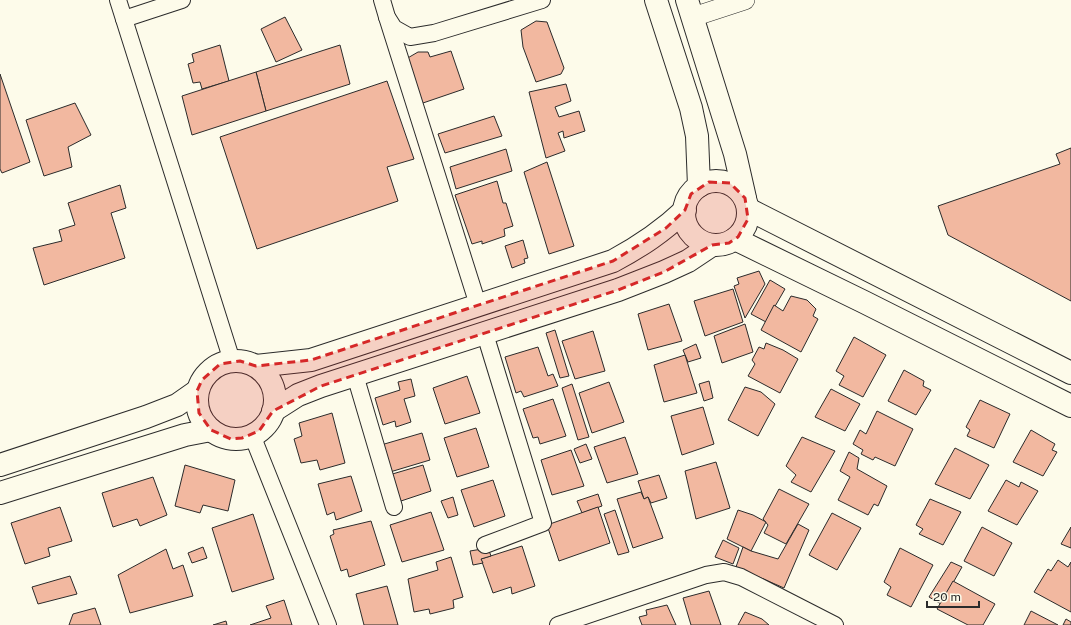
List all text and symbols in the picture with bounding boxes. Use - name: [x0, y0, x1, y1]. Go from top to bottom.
- scale bar: [927, 583, 979, 609]
- text: 20 m: [933, 590, 961, 604]

